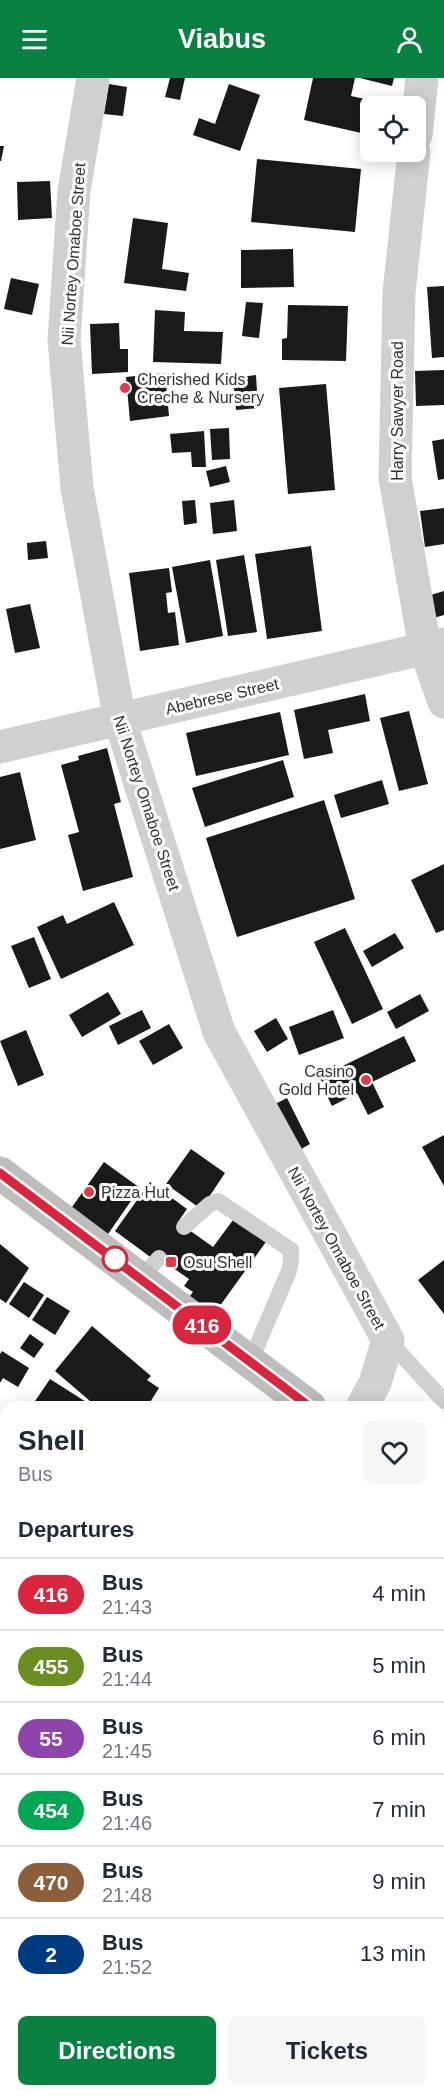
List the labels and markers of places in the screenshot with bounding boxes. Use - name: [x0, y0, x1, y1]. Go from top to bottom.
- place label: Cherished Kids Creche & Nursery: [137, 371, 264, 406]
- marker: Cherished Kids Creche & Nursery: [118, 381, 132, 395]
- place label: Casino Gold Hotel: [278, 1063, 354, 1098]
- marker: Casino Gold Hotel: [359, 1073, 373, 1087]
- place label: Pizza Hut: [101, 1184, 170, 1201]
- marker: Pizza Hut: [82, 1185, 96, 1199]
- unlabelled marker: [102, 1246, 128, 1272]
- place label: Osu Shell: [183, 1254, 252, 1271]
- marker: Osu Shell: [164, 1255, 178, 1269]

